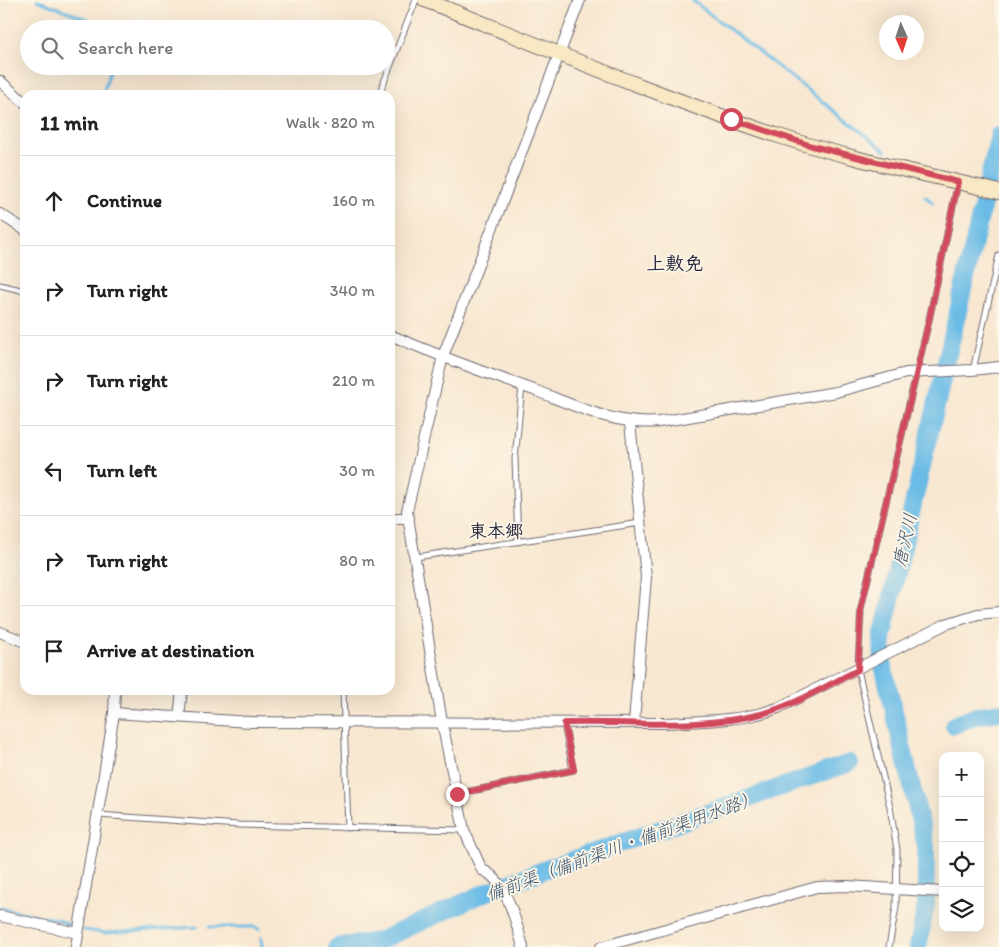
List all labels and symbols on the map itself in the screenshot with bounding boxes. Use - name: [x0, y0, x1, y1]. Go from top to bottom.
- north arrow: [879, 15, 924, 60]
- route start: [720, 108, 743, 131]
- district label: 上敷免: [646, 252, 704, 275]
- water label: 唐沢川: [888, 511, 922, 569]
- district label: 東本郷: [469, 520, 523, 542]
- route end: [446, 783, 469, 806]
- water label: 備前渠（備前渠川・備前渠用水路）: [483, 786, 761, 906]

